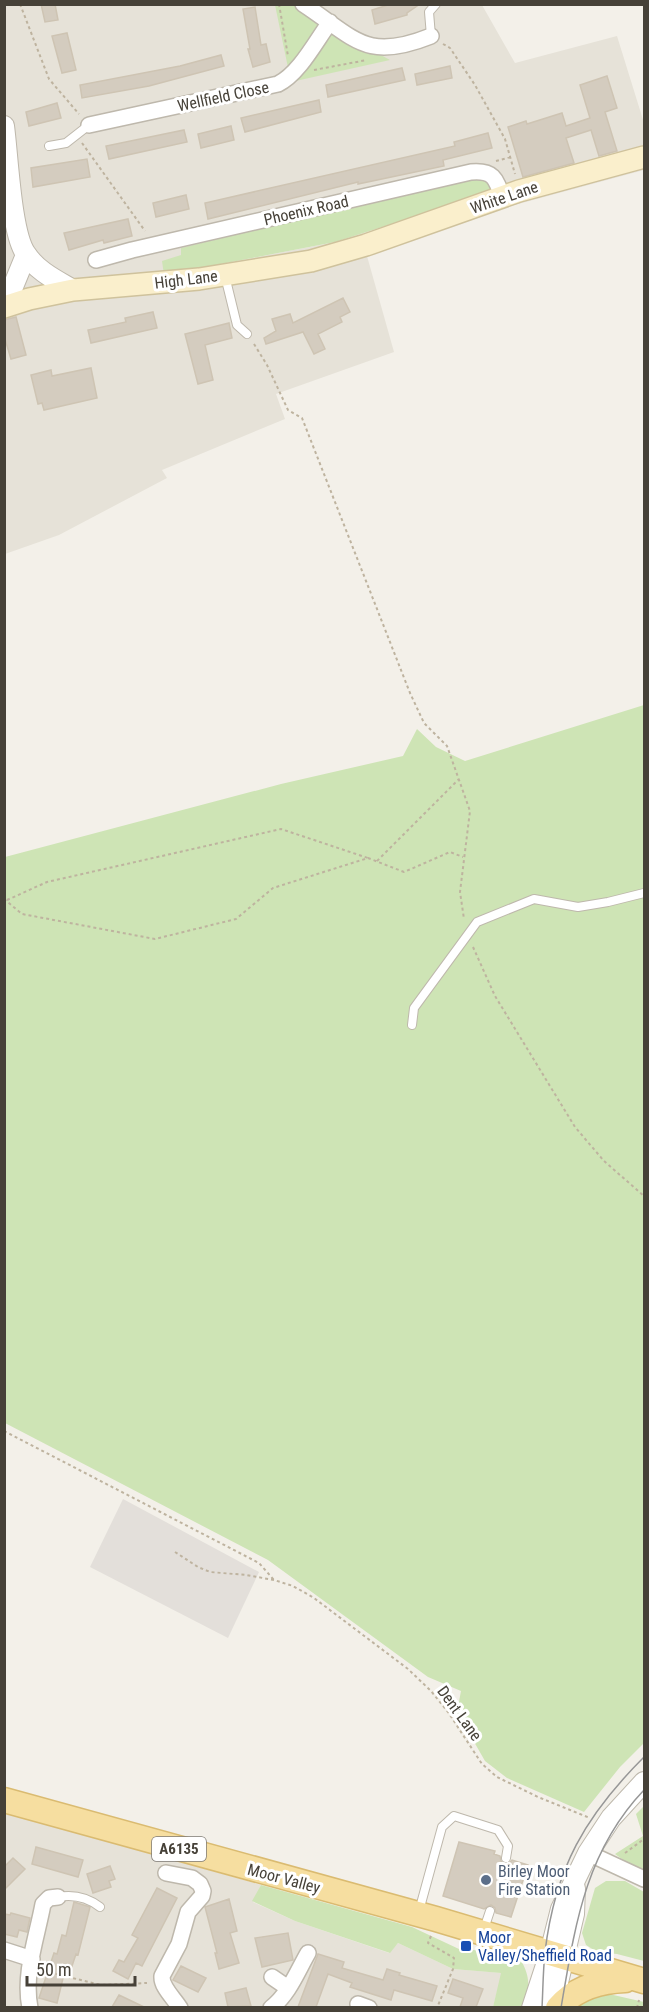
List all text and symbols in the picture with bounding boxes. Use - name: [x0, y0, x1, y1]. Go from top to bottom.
- street label: Wellfield Close: [176, 78, 271, 115]
- street label: White Lane: [468, 177, 540, 218]
- street label: Phoenix Road: [262, 192, 350, 229]
- street label: High Lane: [153, 266, 219, 293]
- street label: Dent Lane: [433, 1682, 486, 1744]
- road number: A6135: [152, 1837, 206, 1861]
- street label: Moor Valley: [245, 1860, 323, 1897]
- place label: Birley Moor Fire Station: [498, 1862, 570, 1899]
- marker: Birley Moor Fire Station: [479, 1873, 493, 1887]
- place label: Moor Valley/Sheffield Road: [478, 1928, 612, 1965]
- marker: Moor Valley/Sheffield Road: [459, 1939, 473, 1953]
- scale bar: [27, 1949, 135, 1987]
- text: 50 m: [36, 1959, 71, 1980]

